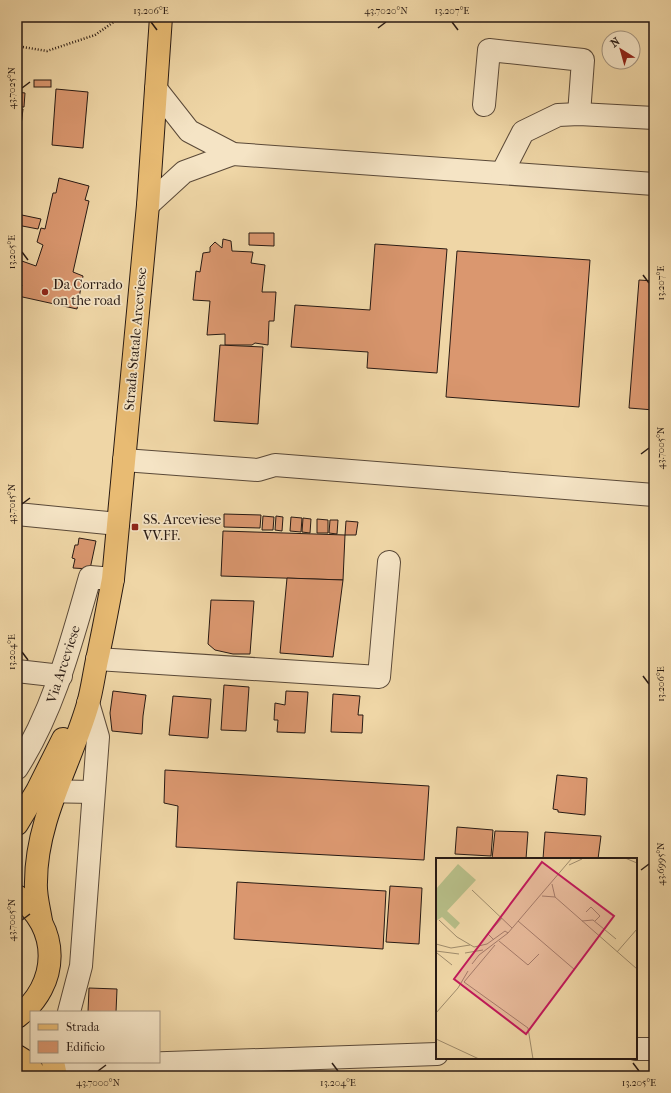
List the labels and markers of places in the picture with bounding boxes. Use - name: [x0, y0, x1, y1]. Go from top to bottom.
- place label: Da Corrado on the road: [53, 276, 123, 309]
- marker: Da Corrado on the road: [40, 287, 50, 297]
- place label: SS. Arceviese VV.FF.: [142, 511, 221, 544]
- marker: SS. Arceviese VV.FF.: [130, 522, 140, 532]

